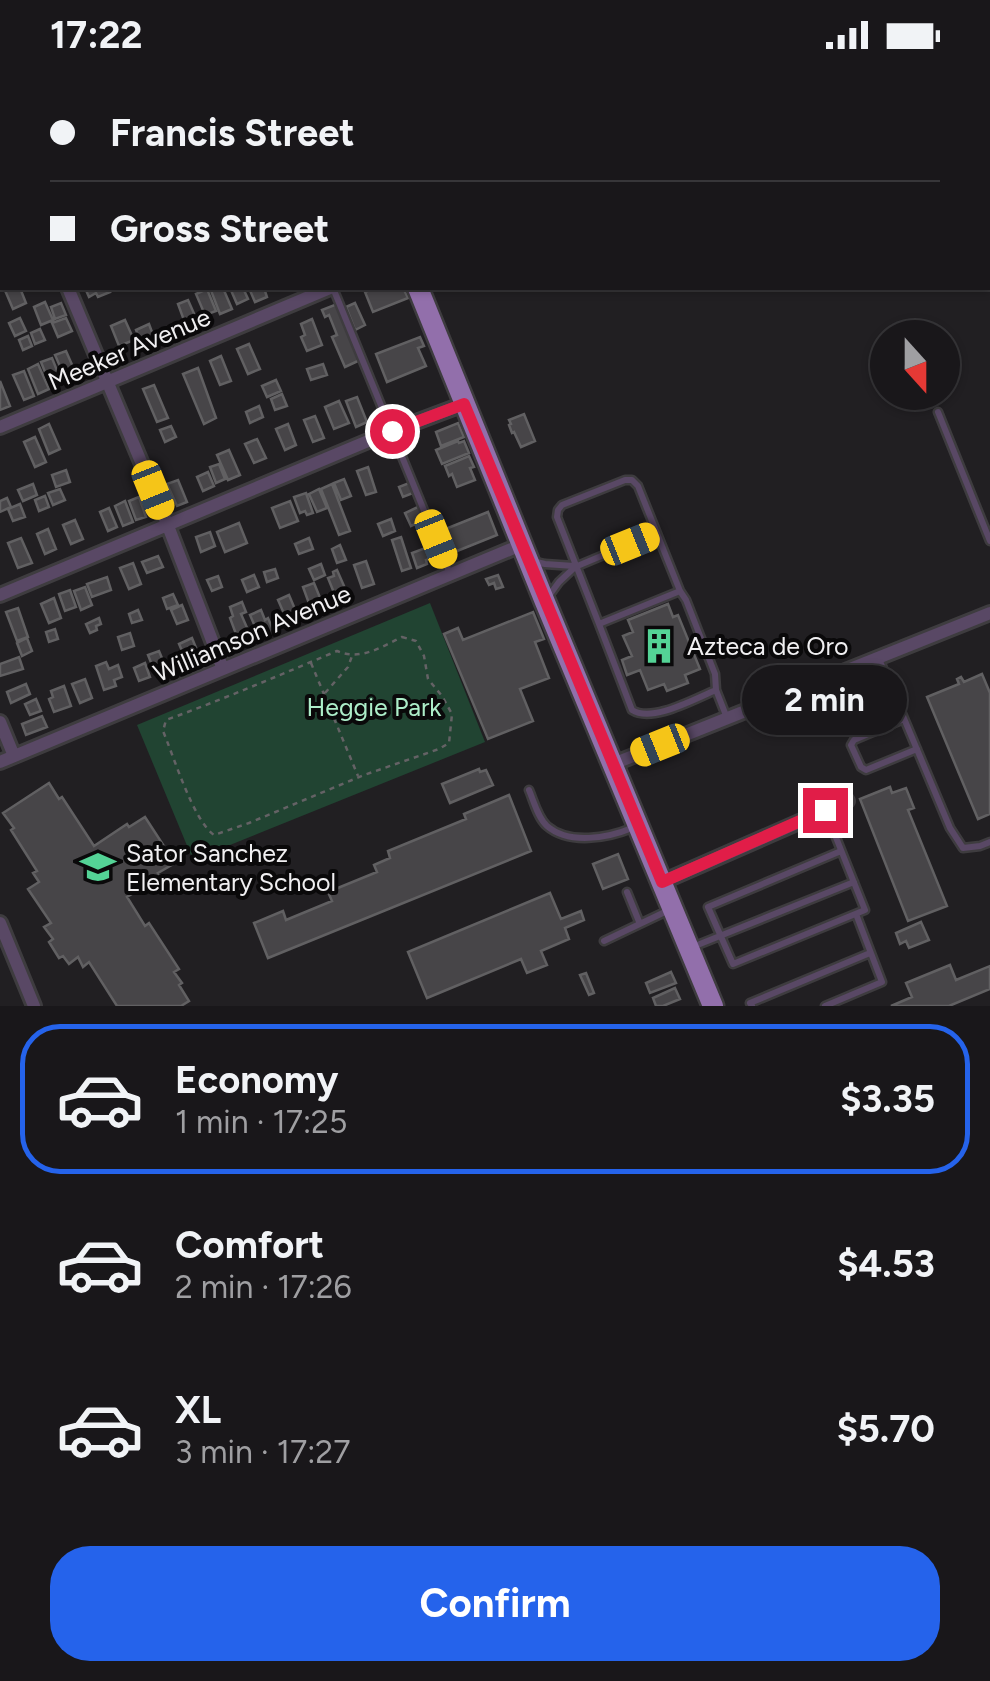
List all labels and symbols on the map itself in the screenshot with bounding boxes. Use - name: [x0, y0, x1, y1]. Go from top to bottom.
- street label: Meeker Avenue: [43, 301, 215, 397]
- north arrow: [870, 320, 960, 410]
- route start: [370, 409, 415, 454]
- car: [128, 457, 178, 523]
- car: [411, 506, 461, 572]
- car: [597, 519, 663, 569]
- street label: Williamson Avenue: [149, 578, 355, 688]
- building icon: Azteca de Oro: [640, 627, 678, 665]
- place label: Azteca de Oro: [687, 631, 849, 661]
- callout: 2 min: [742, 665, 908, 735]
- park label: Heggie Park: [307, 692, 442, 722]
- car: [627, 720, 693, 770]
- route end: [803, 788, 848, 833]
- place label: Sator Sanchez Elementary School: [126, 838, 336, 897]
- school or university icon: Sator Sanchez Elementary School: [79, 848, 117, 886]

